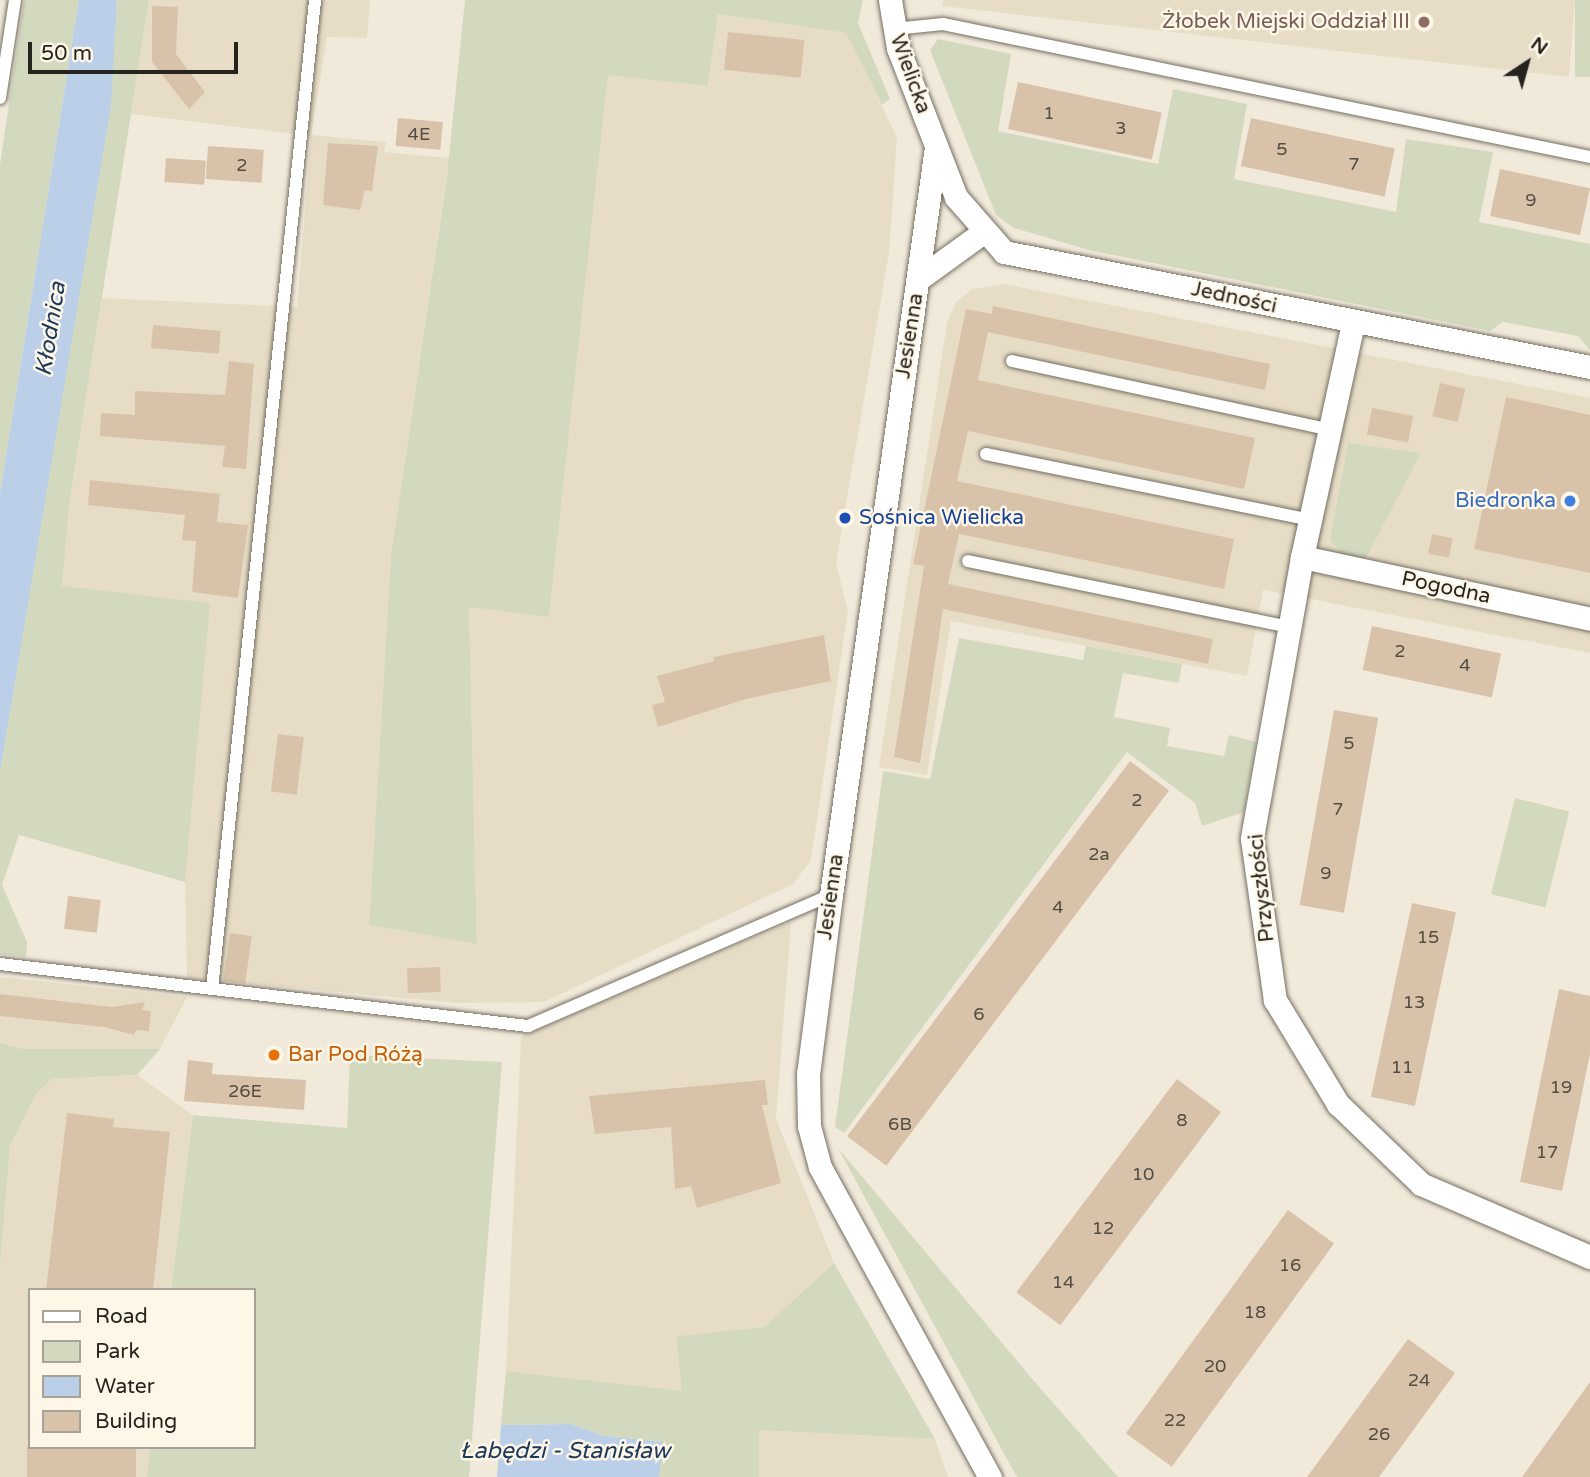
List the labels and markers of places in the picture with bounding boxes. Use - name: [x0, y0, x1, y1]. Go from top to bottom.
- place label: Żłobek Miejski Oddział III: [1162, 9, 1410, 35]
- marker: Żłobek Miejski Oddział III: [1416, 14, 1432, 30]
- place label: Biedronka: [1455, 488, 1556, 514]
- marker: Biedronka: [1562, 493, 1578, 509]
- place label: Sośnica Wielicka: [859, 505, 1024, 531]
- marker: Sośnica Wielicka: [837, 510, 853, 526]
- place label: Bar Pod Różą: [288, 1042, 423, 1068]
- marker: Bar Pod Różą: [266, 1047, 282, 1063]

